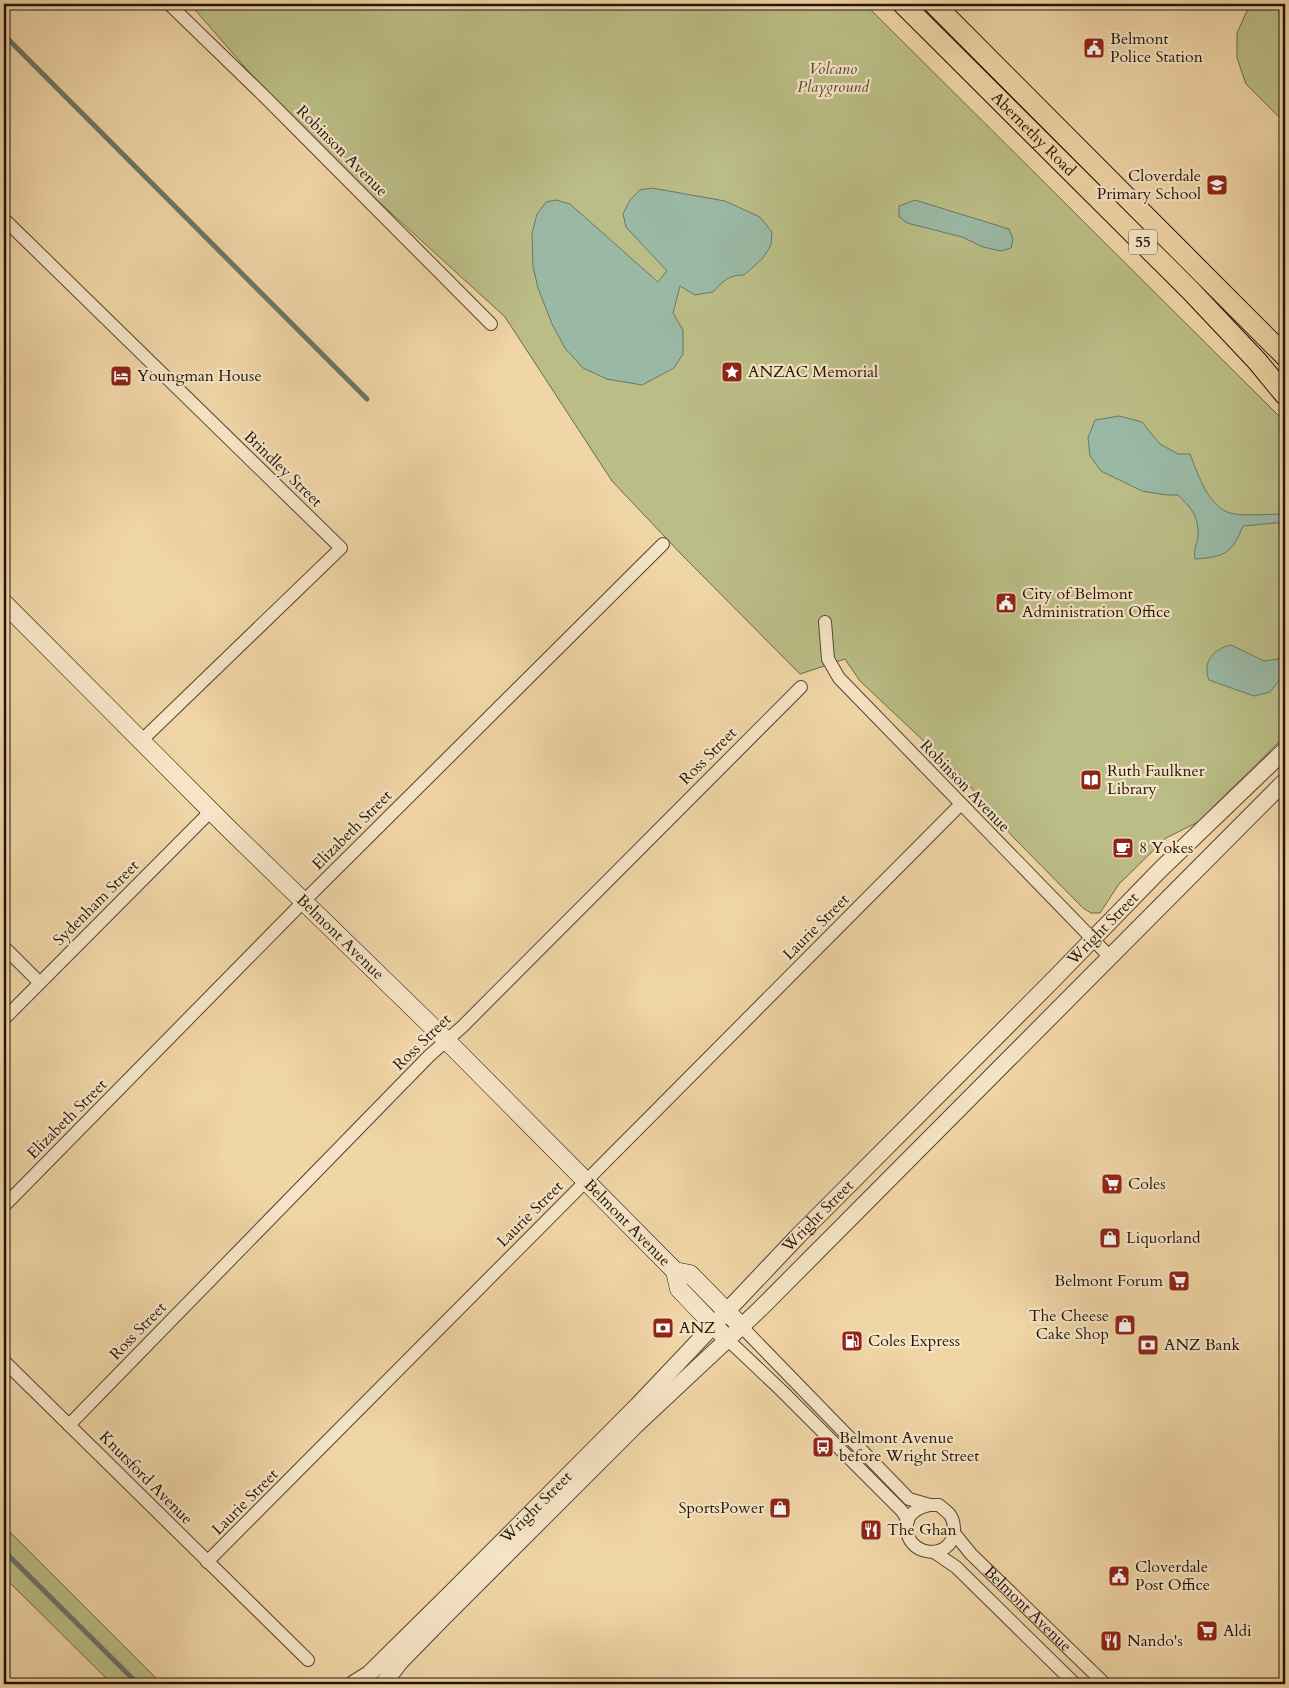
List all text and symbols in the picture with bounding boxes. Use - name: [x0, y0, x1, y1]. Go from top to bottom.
- place label: Belmont Police Station: [1110, 28, 1203, 68]
- public building icon: Belmont Police Station: [1082, 36, 1106, 60]
- park label: Volcano Playground: [797, 58, 870, 98]
- street label: Abernethy Road: [986, 87, 1081, 181]
- street label: Robinson Avenue: [291, 100, 393, 202]
- place label: Cloverdale Primary School: [1097, 165, 1201, 205]
- school or university icon: Cloverdale Primary School: [1205, 173, 1229, 197]
- road number: 55: [1129, 230, 1157, 254]
- place icon: ANZAC Memorial: [720, 360, 744, 384]
- place label: ANZAC Memorial: [748, 361, 878, 383]
- hotel icon: Youngman House: [109, 364, 133, 388]
- place label: Youngman House: [137, 365, 262, 387]
- street label: Brindley Street: [239, 426, 327, 512]
- place label: City of Belmont Administration Office: [1022, 583, 1170, 623]
- public building icon: City of Belmont Administration Office: [994, 591, 1018, 615]
- street label: Ross Street: [674, 722, 742, 790]
- street label: Robinson Avenue: [915, 735, 1015, 837]
- place label: Ruth Faulkner Library: [1107, 760, 1205, 800]
- library icon: Ruth Faulkner Library: [1079, 768, 1103, 792]
- street label: Elizabeth Street: [307, 785, 397, 875]
- cafe icon: 8 Yokes: [1111, 836, 1135, 860]
- place label: 8 Yokes: [1139, 837, 1193, 859]
- street label: Sydenham Street: [48, 855, 144, 951]
- street label: Wright Street: [1062, 887, 1143, 971]
- street label: Belmont Avenue: [291, 889, 389, 985]
- street label: Laurie Street: [778, 889, 854, 965]
- street label: Ross Street: [388, 1009, 456, 1075]
- street label: Elizabeth Street: [22, 1074, 112, 1164]
- supermarket icon: Coles: [1100, 1172, 1124, 1196]
- place label: Coles: [1128, 1173, 1166, 1195]
- street label: Belmont Avenue: [579, 1174, 675, 1271]
- street label: Wright Street: [776, 1175, 859, 1258]
- street label: Laurie Street: [492, 1176, 568, 1252]
- shop icon: Liquorland: [1098, 1226, 1122, 1250]
- place label: Liquorland: [1126, 1227, 1201, 1249]
- supermarket icon: Belmont Forum: [1167, 1269, 1191, 1293]
- place label: Belmont Forum: [1054, 1270, 1163, 1292]
- street label: Ross Street: [105, 1297, 171, 1365]
- place label: The Cheese Cake Shop: [1029, 1305, 1109, 1345]
- shop icon: The Cheese Cake Shop: [1113, 1313, 1137, 1337]
- bank icon: ANZ: [651, 1316, 675, 1340]
- place label: ANZ: [679, 1317, 715, 1339]
- fuel station icon: Coles Express: [840, 1329, 864, 1353]
- place label: Coles Express: [868, 1330, 960, 1352]
- bank icon: ANZ Bank: [1136, 1333, 1160, 1357]
- place label: ANZ Bank: [1164, 1334, 1241, 1356]
- street label: Knutsford Avenue: [94, 1426, 198, 1530]
- place label: Belmont Avenue before Wright Street: [839, 1427, 979, 1467]
- bus stop icon: Belmont Avenue before Wright Street: [811, 1435, 835, 1459]
- street label: Laurie Street: [207, 1464, 283, 1540]
- street label: Wright Street: [495, 1466, 577, 1549]
- shop icon: SportsPower: [768, 1496, 792, 1520]
- place label: SportsPower: [679, 1497, 764, 1519]
- restaurant icon: The Ghan: [859, 1518, 883, 1542]
- place label: The Ghan: [887, 1519, 957, 1541]
- place label: Cloverdale Post Office: [1135, 1556, 1210, 1596]
- street label: Belmont Avenue: [979, 1561, 1077, 1657]
- public building icon: Cloverdale Post Office: [1107, 1564, 1131, 1588]
- supermarket icon: Aldi: [1195, 1619, 1219, 1643]
- place label: Aldi: [1223, 1620, 1252, 1642]
- restaurant icon: Nando's: [1099, 1629, 1123, 1653]
- place label: Nando's: [1127, 1630, 1183, 1652]

